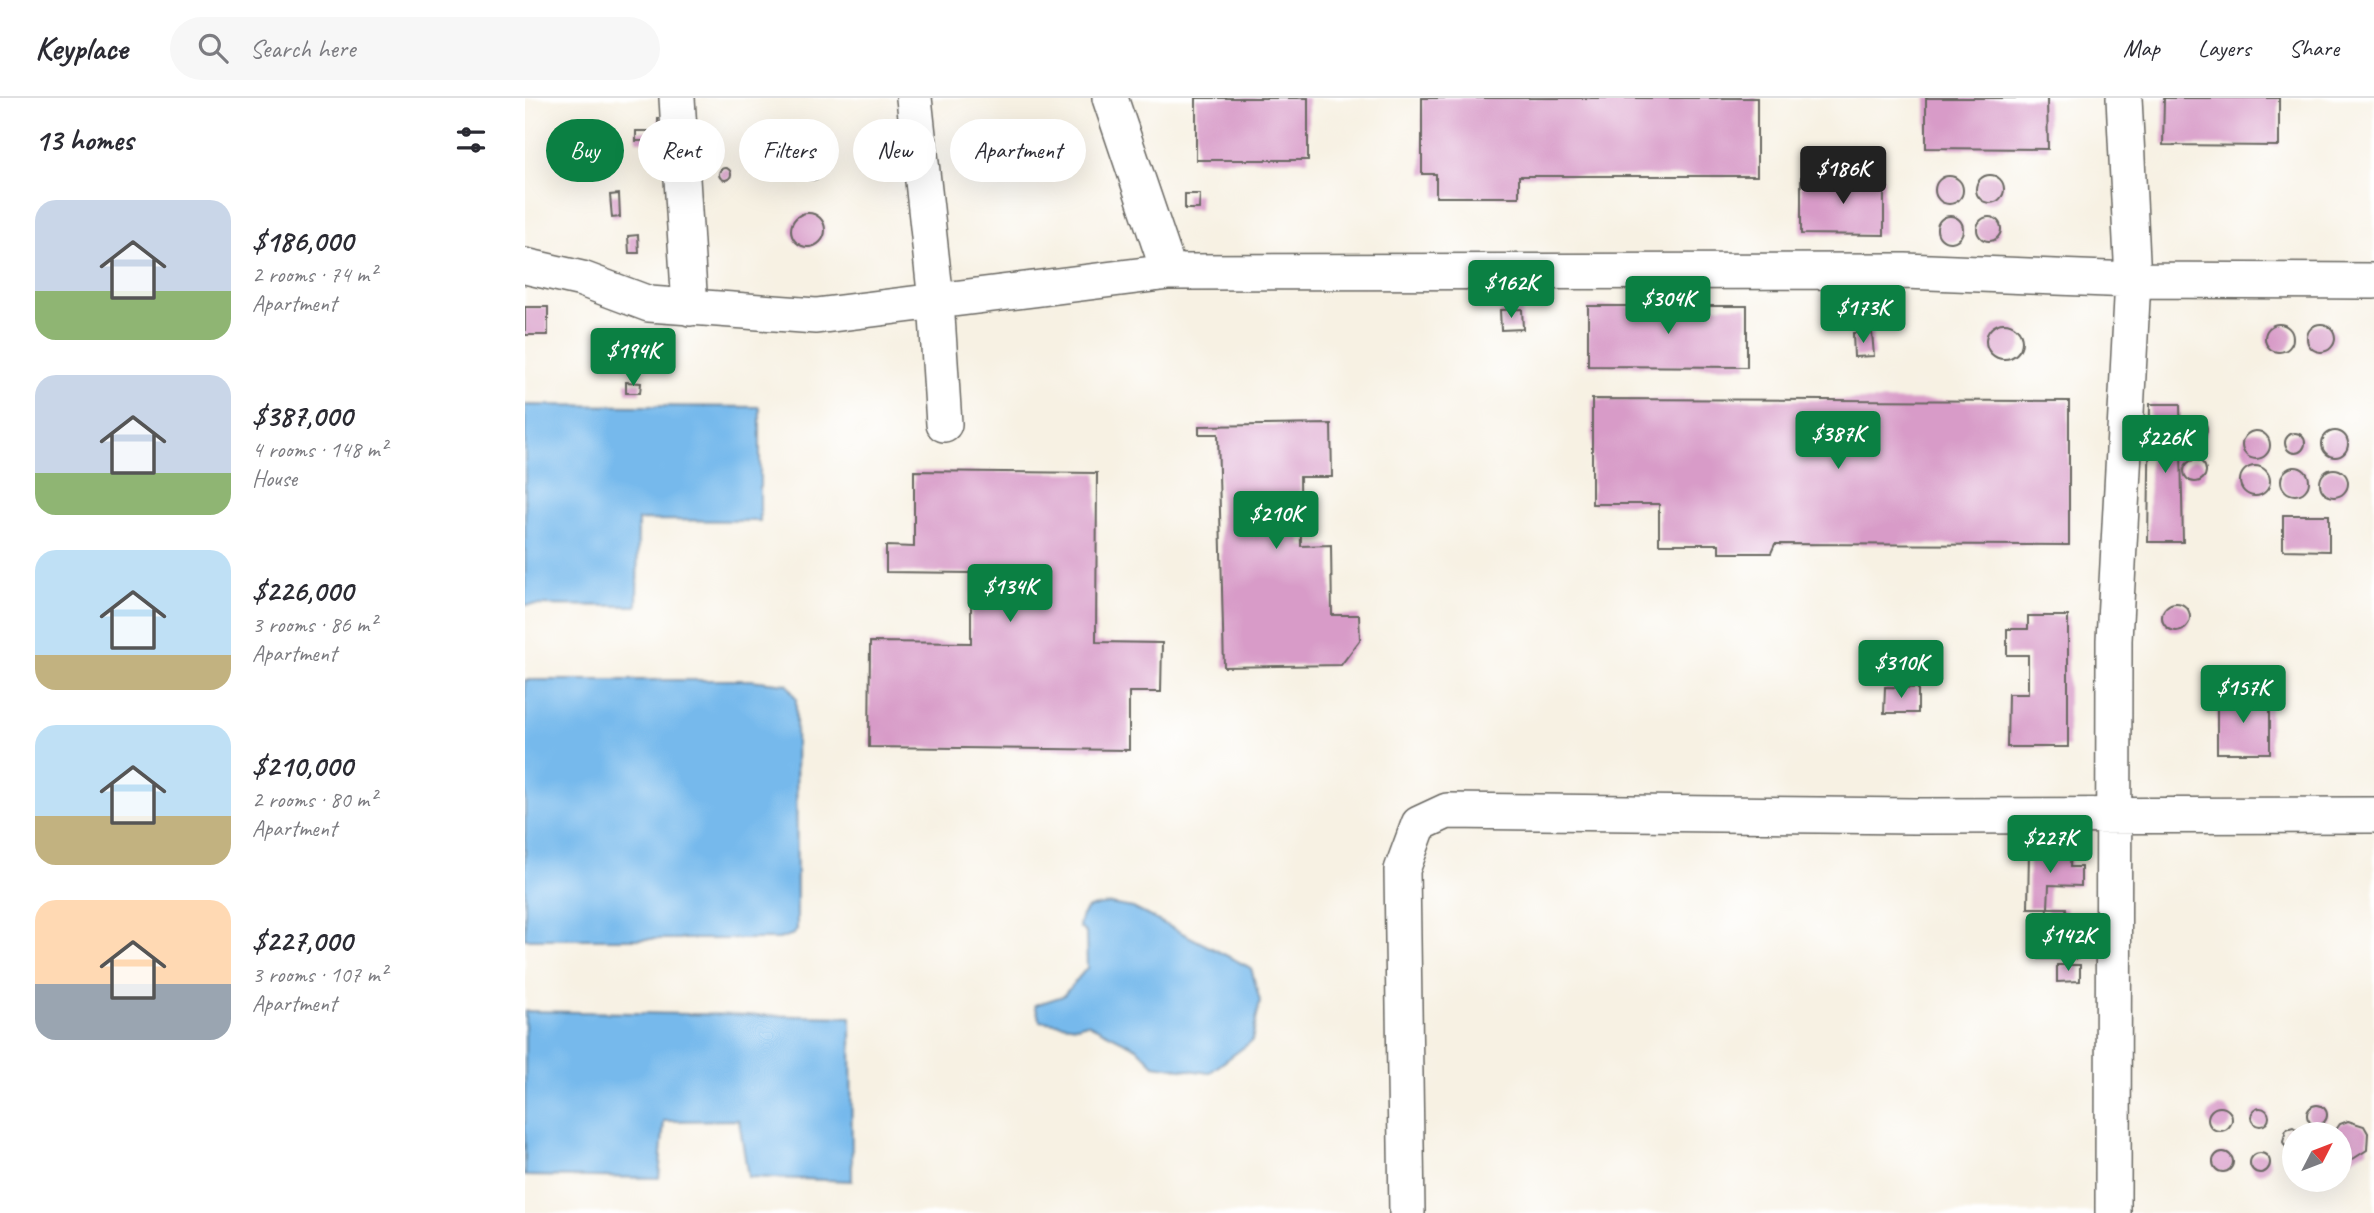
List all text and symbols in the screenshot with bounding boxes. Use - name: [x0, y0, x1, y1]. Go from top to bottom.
- search box: [170, 17, 660, 80]
- text: Keyplace: [35, 27, 128, 69]
- icon: search: [194, 29, 232, 67]
- text: Search here: [250, 32, 356, 65]
- text: Map: [2123, 33, 2160, 63]
- text: Layers: [2198, 33, 2251, 63]
- text: Share: [2289, 33, 2339, 63]
- chip: Buy: [546, 119, 624, 182]
- chip: Rent: [638, 119, 725, 182]
- chip: Filters: [739, 119, 839, 182]
- chip: New: [853, 119, 936, 182]
- chip: Apartment: [950, 119, 1086, 182]
- text: 13 homes: [35, 121, 133, 159]
- icon: filters: [452, 121, 490, 159]
- pin: $186K: [1794, 146, 1892, 206]
- text: $186K: [1816, 154, 1870, 183]
- text: $186,000: [252, 222, 353, 260]
- icon: home: [91, 228, 175, 312]
- text: 2 rooms · 74 m²: [252, 260, 376, 289]
- pin: $162K: [1462, 260, 1560, 320]
- text: $162K: [1484, 268, 1538, 297]
- pin: $304K: [1619, 276, 1717, 336]
- text: $304K: [1641, 284, 1695, 313]
- pin: $173K: [1814, 286, 1912, 345]
- text: Apartment: [252, 289, 337, 318]
- text: $173K: [1837, 293, 1890, 322]
- pin: $194K: [584, 328, 682, 388]
- text: $194K: [607, 336, 659, 365]
- text: $387,000: [252, 397, 352, 435]
- icon: home: [91, 403, 175, 487]
- pin: $387K: [1789, 412, 1887, 471]
- pin: $226K: [2116, 416, 2214, 475]
- text: $387K: [1812, 419, 1865, 448]
- text: $226K: [2138, 423, 2192, 452]
- text: 4 rooms · 148 m²: [252, 435, 387, 464]
- text: House: [252, 464, 297, 493]
- pin: $210K: [1227, 491, 1325, 551]
- text: $210K: [1249, 499, 1303, 528]
- pin: $134K: [961, 564, 1059, 624]
- text: $226,000: [252, 572, 353, 610]
- text: $134K: [983, 572, 1037, 601]
- icon: home: [91, 578, 175, 662]
- text: 3 rooms · 86 m²: [252, 610, 376, 639]
- text: Apartment: [252, 639, 337, 668]
- pin: $310K: [1852, 640, 1950, 700]
- text: $310K: [1874, 648, 1928, 677]
- pin: $157K: [2194, 666, 2292, 725]
- text: $157K: [2217, 673, 2269, 702]
- text: $210,000: [252, 747, 352, 785]
- icon: home: [91, 753, 175, 837]
- text: 2 rooms · 80 m²: [252, 785, 376, 814]
- text: Apartment: [252, 814, 337, 843]
- pin: $227K: [2001, 816, 2099, 875]
- text: $227K: [2024, 823, 2077, 852]
- pin: $142K: [2019, 914, 2117, 973]
- text: $142K: [2041, 921, 2095, 950]
- text: $227,000: [252, 922, 352, 960]
- icon: home: [91, 928, 175, 1012]
- text: 3 rooms · 107 m²: [252, 960, 387, 989]
- text: Apartment: [252, 989, 337, 1018]
- north arrow: [2282, 1122, 2352, 1192]
- map controls: [2282, 1122, 2352, 1192]

